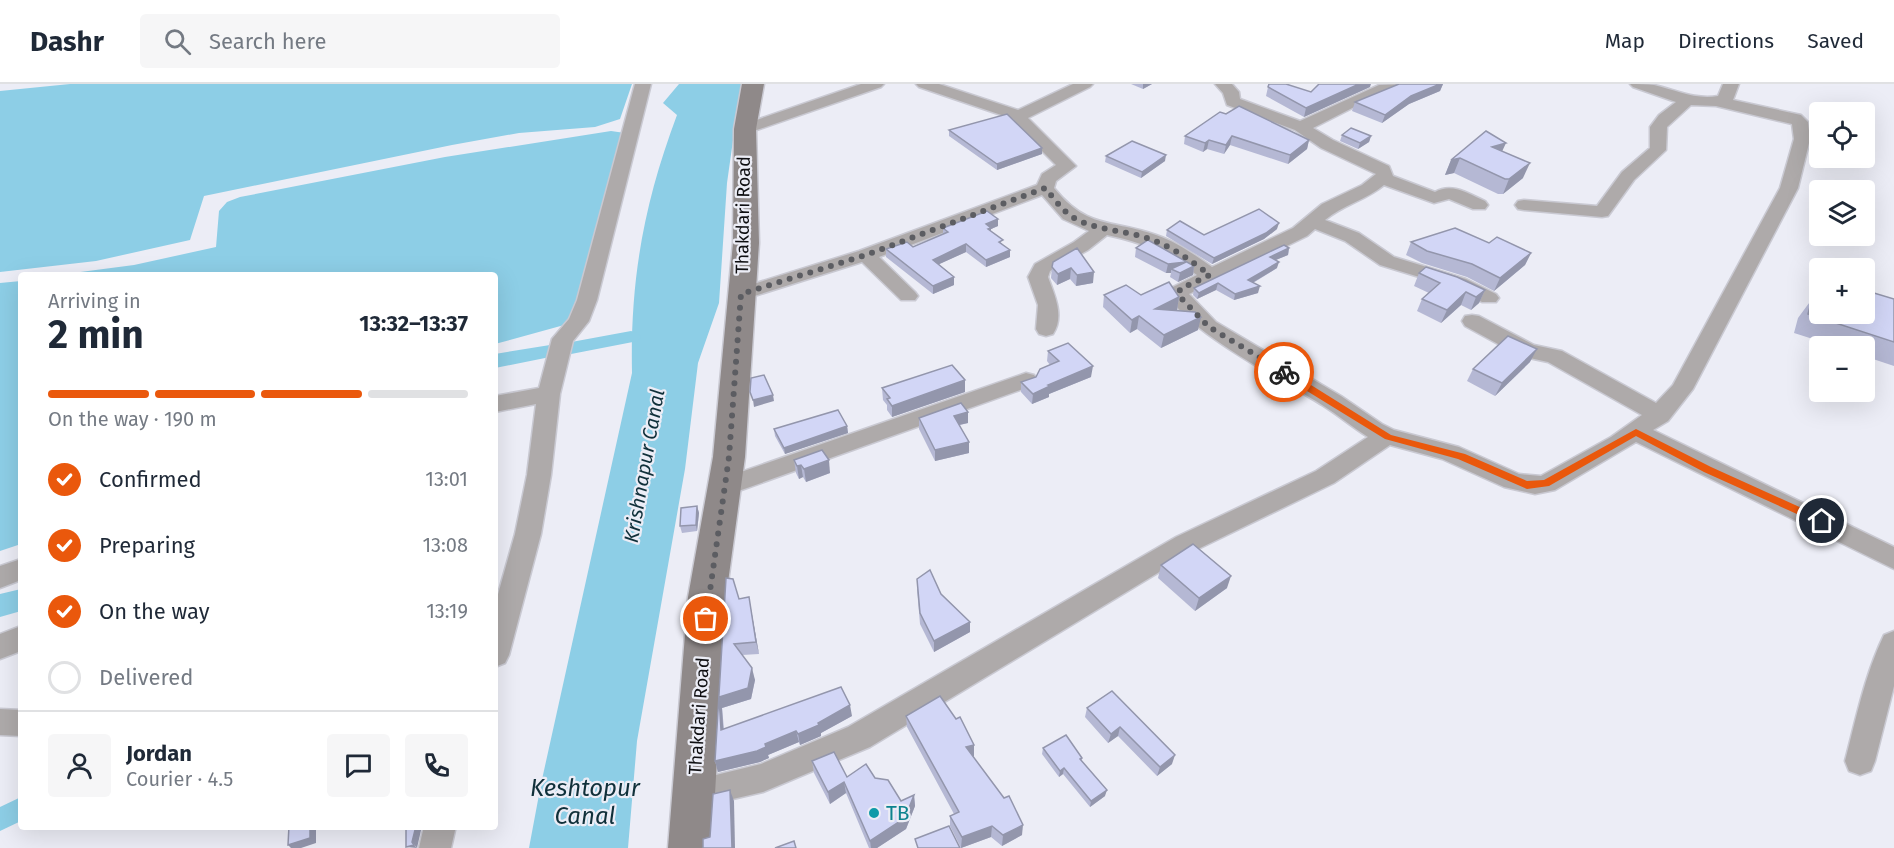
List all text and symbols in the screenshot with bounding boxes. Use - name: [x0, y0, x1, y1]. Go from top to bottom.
- search box: [140, 14, 560, 68]
- text: Dashr: [30, 25, 104, 58]
- icon: search: [161, 25, 194, 58]
- text: Search here: [209, 28, 326, 55]
- text: Map: [1605, 28, 1645, 54]
- text: Directions: [1678, 28, 1774, 54]
- text: Saved: [1807, 28, 1864, 54]
- map controls: [1809, 102, 1875, 402]
- button: locate: [1809, 102, 1875, 168]
- street label: Thakdari Road: [731, 156, 755, 274]
- button: layers: [1809, 180, 1875, 246]
- button: +: [1809, 258, 1875, 324]
- text: Arriving in: [48, 289, 141, 313]
- text: 13:32–13:37: [359, 310, 468, 337]
- text: 2 min: [48, 312, 144, 358]
- button: −: [1809, 336, 1875, 402]
- courier: [1254, 342, 1314, 402]
- icon: bike: [1268, 356, 1301, 389]
- water label: Krishnapur Canal: [619, 387, 669, 545]
- text: On the way · 190 m: [48, 407, 217, 431]
- icon: check: [48, 463, 81, 496]
- text: Confirmed: [99, 466, 202, 493]
- text: 13:01: [425, 467, 468, 491]
- pin: [1796, 495, 1847, 546]
- icon: home: [1805, 504, 1838, 537]
- icon: check: [48, 529, 81, 562]
- text: Preparing: [99, 532, 195, 559]
- text: 13:08: [422, 533, 468, 557]
- pin: [680, 593, 731, 644]
- icon: check: [48, 595, 81, 628]
- text: On the way: [99, 598, 210, 625]
- text: 13:19: [426, 599, 468, 623]
- icon: bag: [689, 602, 722, 635]
- street label: Thakdari Road: [684, 657, 714, 775]
- text: Delivered: [99, 664, 194, 691]
- button: person: [48, 734, 111, 797]
- button: chat: [327, 734, 390, 797]
- button: phone: [405, 734, 468, 797]
- text: Jordan: [126, 740, 192, 767]
- text: Courier · 4.5: [126, 767, 233, 791]
- water label: Keshtopur Canal: [530, 774, 641, 830]
- place label: TB: [886, 800, 910, 826]
- marker: TB: [867, 806, 881, 820]

